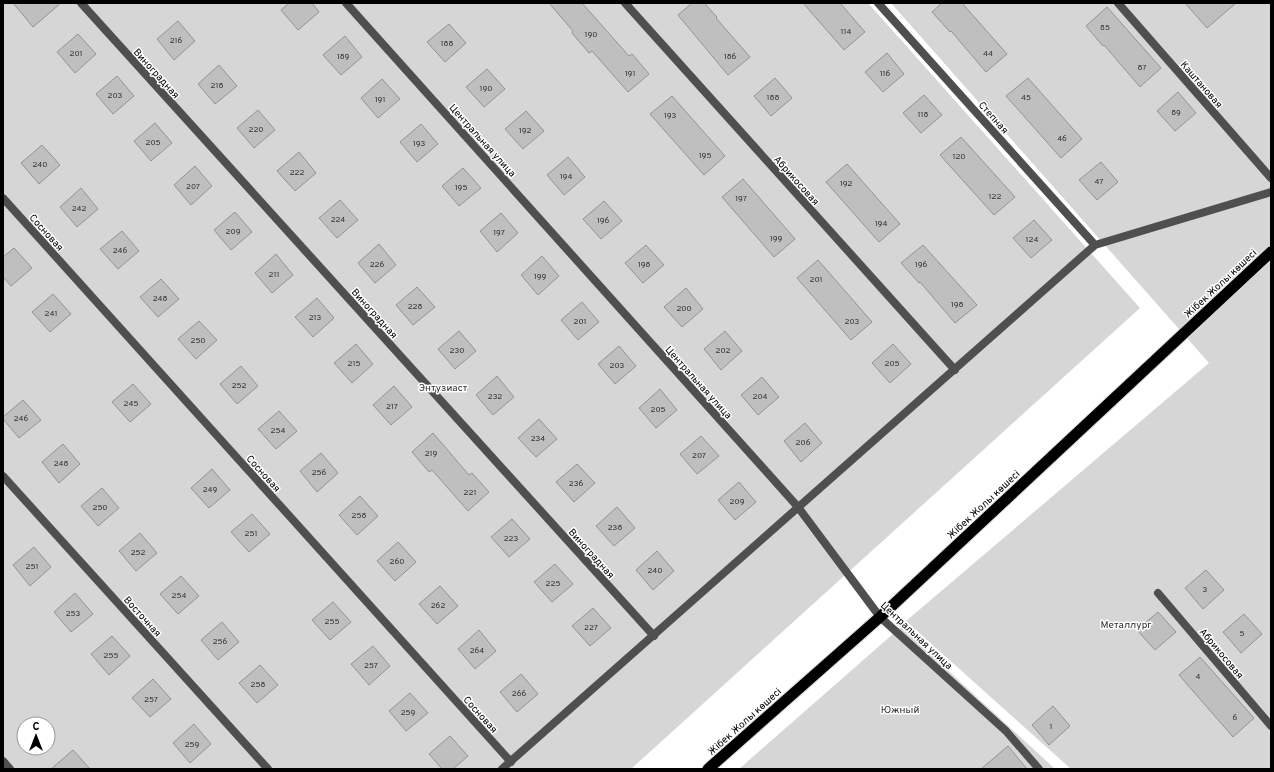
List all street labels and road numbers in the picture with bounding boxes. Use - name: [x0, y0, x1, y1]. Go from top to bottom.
- street label: Виноградная: [130, 46, 182, 102]
- street label: Каштановая: [1177, 59, 1225, 111]
- street label: Степная: [975, 99, 1011, 137]
- street label: Центральная улица: [446, 102, 518, 180]
- street label: Абрикосовая: [770, 153, 822, 209]
- street label: Сосновая: [26, 212, 66, 254]
- street label: Жібек Жолы көшесі: [1182, 247, 1260, 321]
- street label: Виноградная: [348, 286, 400, 342]
- street label: Центральная улица: [662, 344, 734, 422]
- street label: Сосновая: [243, 453, 283, 495]
- street label: Жібек Жолы көшесі: [945, 468, 1023, 542]
- street label: Виноградная: [565, 526, 617, 582]
- street label: Восточная: [120, 594, 164, 640]
- street label: Центральная улица: [877, 599, 955, 673]
- street label: Абрикосовая: [1196, 626, 1246, 682]
- street label: Жібек Жолы көшесі: [705, 686, 785, 759]
- street label: Сосновая: [460, 694, 500, 736]

